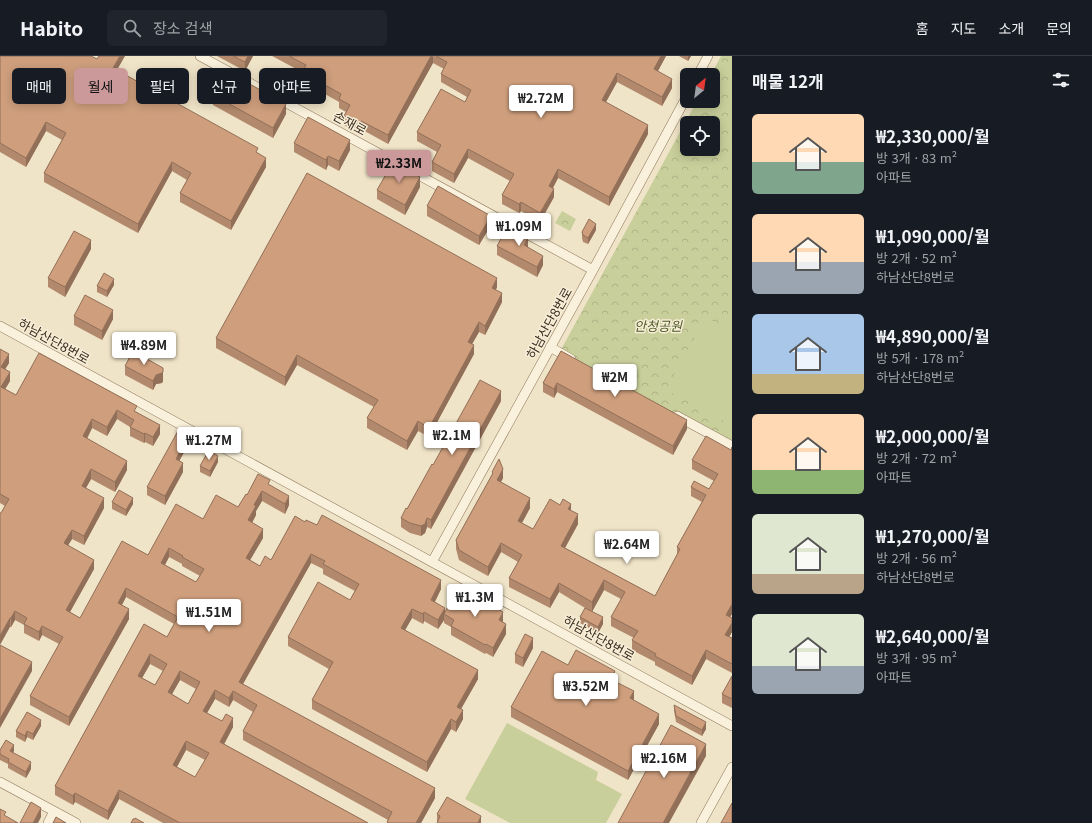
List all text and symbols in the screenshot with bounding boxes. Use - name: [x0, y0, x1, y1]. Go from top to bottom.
- search box: [107, 10, 387, 46]
- text: Habito: [20, 14, 83, 41]
- icon: search: [121, 17, 143, 39]
- text: 장소 검색: [153, 17, 212, 38]
- text: 홈: [916, 18, 929, 38]
- text: 지도: [951, 18, 976, 38]
- text: 소개: [998, 18, 1024, 38]
- text: 문의: [1046, 18, 1072, 38]
- chip: 매매: [12, 68, 66, 104]
- chip: 월세: [74, 68, 128, 104]
- chip: 필터: [136, 68, 189, 104]
- chip: 신규: [197, 68, 251, 104]
- chip: 아파트: [259, 68, 326, 104]
- north arrow: [680, 68, 720, 108]
- map controls: [680, 68, 720, 156]
- text: 매물 12개: [752, 68, 824, 93]
- icon: filters: [1050, 69, 1072, 91]
- pin: ₩2.72M: [508, 85, 574, 119]
- text: ₩2.72M: [518, 88, 564, 107]
- street label: 손재로: [330, 106, 371, 140]
- button: locate: [680, 116, 720, 156]
- text: ₩2,330,000/월: [876, 123, 990, 148]
- icon: home: [784, 130, 832, 178]
- text: 방 3개 · 83 m²: [876, 148, 957, 167]
- pin: ₩2.33M: [366, 150, 432, 184]
- text: ₩2.33M: [376, 153, 422, 172]
- text: 아파트: [876, 167, 912, 186]
- pin: ₩1.09M: [486, 213, 552, 247]
- text: ₩1.09M: [496, 216, 542, 235]
- text: ₩1,090,000/월: [876, 223, 990, 248]
- icon: home: [784, 230, 832, 278]
- text: 방 2개 · 52 m²: [876, 248, 957, 267]
- text: 하남산단8번로: [876, 267, 955, 286]
- street label: 하남산단8번로: [521, 284, 576, 362]
- street label: 하남산단8번로: [15, 313, 93, 368]
- park label: 안청공원: [634, 316, 683, 335]
- text: ₩4,890,000/월: [876, 323, 990, 348]
- icon: home: [784, 330, 832, 378]
- pin: ₩4.89M: [111, 332, 177, 366]
- text: ₩4.89M: [121, 335, 167, 354]
- text: 방 5개 · 178 m²: [876, 348, 964, 367]
- pin: ₩2M: [596, 364, 634, 398]
- text: ₩2M: [602, 367, 628, 386]
- text: 하남산단8번로: [876, 367, 955, 386]
- pin: ₩2.1M: [424, 422, 480, 456]
- text: ₩2,000,000/월: [876, 423, 990, 448]
- text: ₩2.1M: [433, 425, 471, 444]
- pin: ₩1.27M: [176, 427, 242, 461]
- text: ₩1.27M: [186, 430, 232, 449]
- icon: home: [784, 430, 832, 478]
- text: 방 2개 · 72 m²: [876, 448, 957, 467]
- text: 아파트: [876, 467, 912, 486]
- text: ₩1,270,000/월: [876, 523, 990, 548]
- icon: home: [784, 530, 832, 578]
- pin: ₩2.64M: [594, 531, 660, 565]
- text: ₩2.64M: [604, 534, 650, 553]
- text: 방 2개 · 56 m²: [876, 548, 957, 567]
- text: 하남산단8번로: [876, 567, 955, 586]
- pin: ₩1.3M: [447, 584, 503, 618]
- text: ₩1.3M: [456, 587, 494, 606]
- pin: ₩1.51M: [176, 599, 242, 633]
- text: ₩1.51M: [186, 602, 232, 621]
- street label: 하남산단8번로: [560, 610, 638, 665]
- text: ₩2,640,000/월: [876, 623, 990, 648]
- icon: home: [784, 630, 832, 678]
- text: 방 3개 · 95 m²: [876, 648, 957, 667]
- text: 아파트: [876, 667, 912, 686]
- pin: ₩3.52M: [553, 673, 619, 707]
- text: ₩3.52M: [563, 676, 609, 695]
- pin: ₩2.16M: [631, 745, 697, 779]
- text: ₩2.16M: [641, 748, 687, 767]

